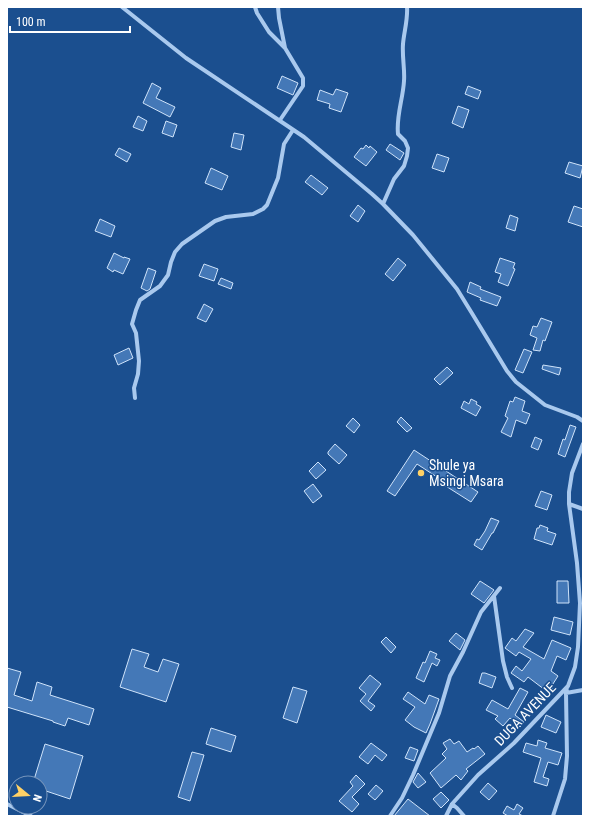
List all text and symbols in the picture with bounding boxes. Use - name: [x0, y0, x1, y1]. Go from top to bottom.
- scale bar: [10, 8, 130, 34]
- text: 100 m: [16, 15, 46, 29]
- place label: Shule ya Msingi Msara: [429, 457, 504, 489]
- marker: Shule ya Msingi Msara: [416, 468, 426, 478]
- street label: DUGA AVENUE: [491, 679, 559, 749]
- north arrow: [8, 775, 48, 815]
- text: N: [30, 793, 44, 803]

